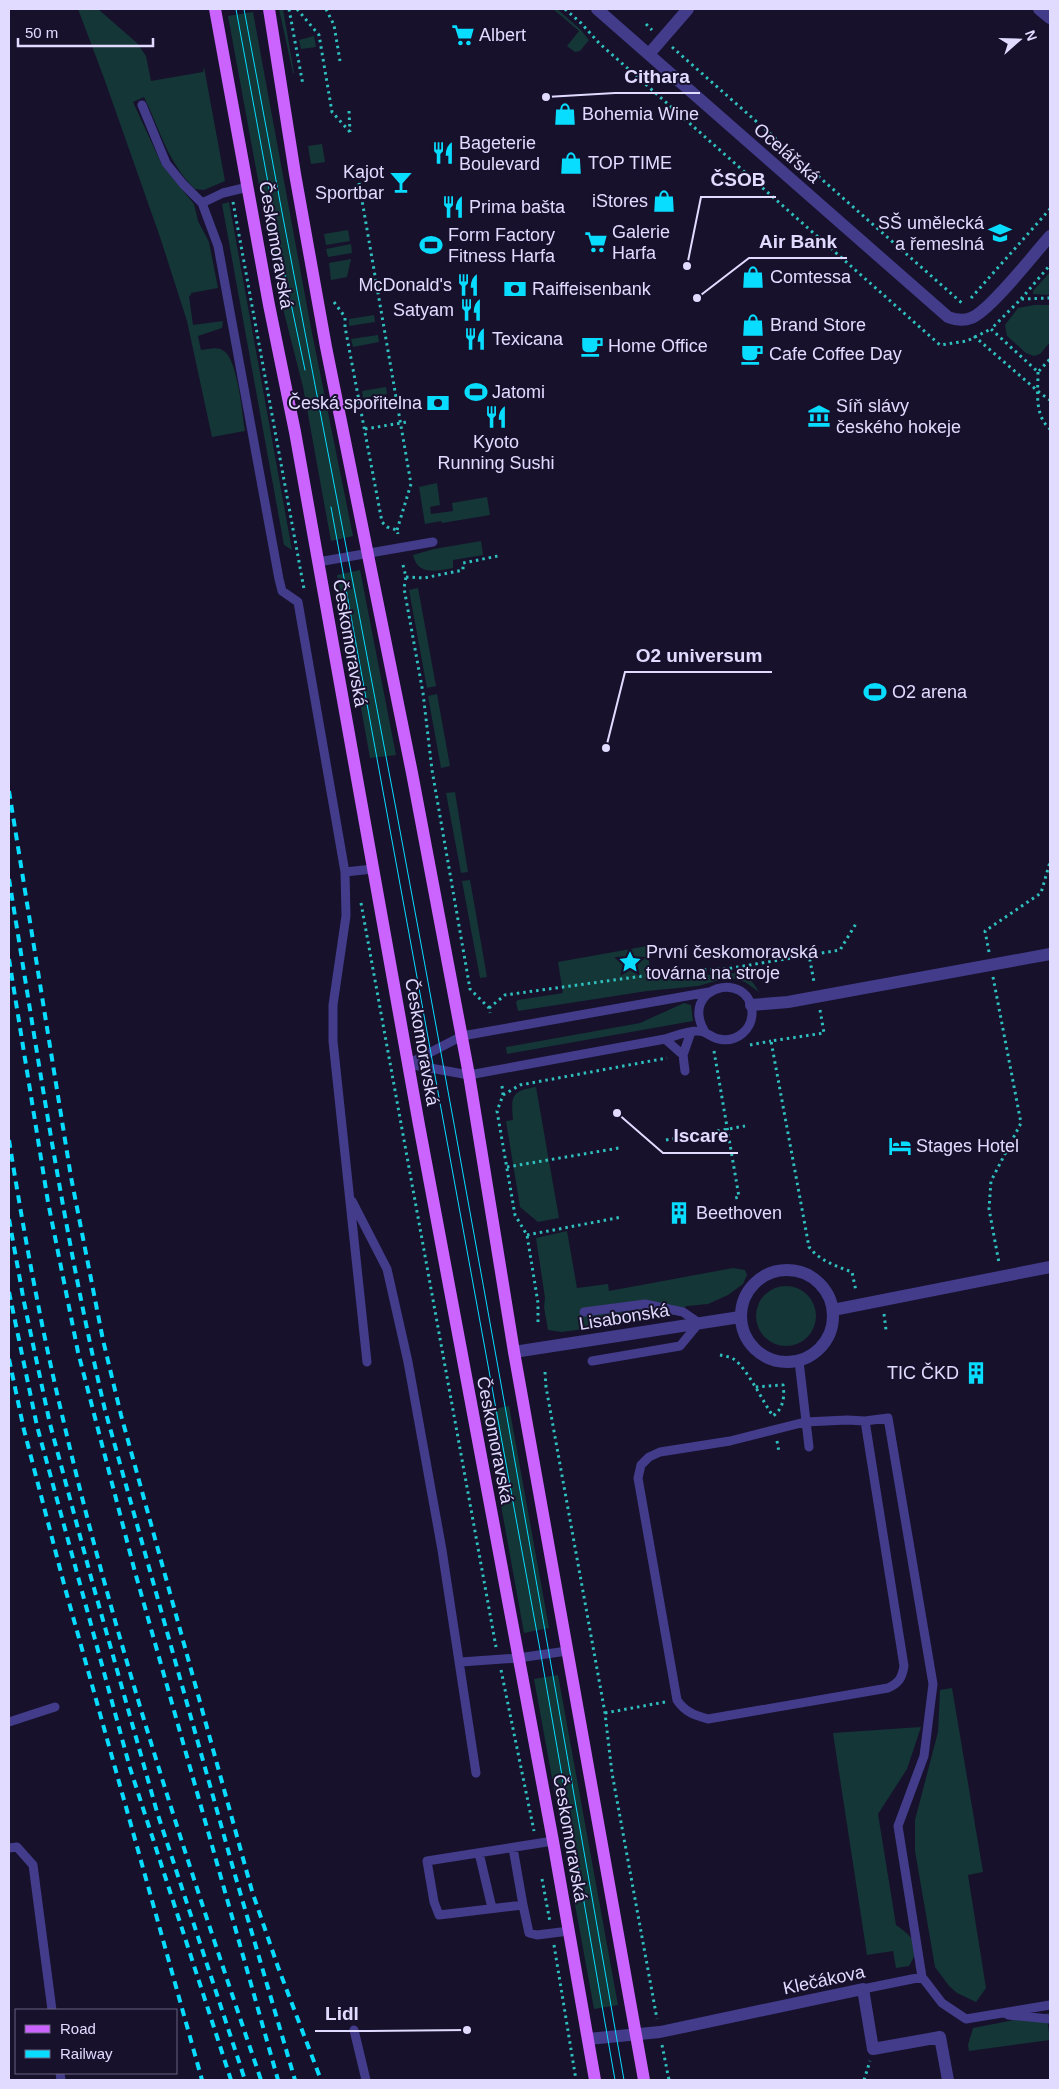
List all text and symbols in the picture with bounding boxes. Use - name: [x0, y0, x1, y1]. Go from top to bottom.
- scale bar: [18, 15, 152, 47]
- north arrow: [994, 15, 1044, 65]
- supermarket icon: Albert: [450, 22, 476, 48]
- text: 50 m: [25, 24, 58, 41]
- place label: Albert: [479, 25, 526, 45]
- text: N: [1022, 28, 1040, 43]
- callout: Cithara: [615, 59, 700, 93]
- text: Cithara: [624, 66, 690, 87]
- shop icon: Bohemia Wine: [552, 101, 578, 127]
- place label: Bohemia Wine: [582, 104, 699, 124]
- street label: Ocelářská: [750, 119, 825, 188]
- place label: Bageterie Boulevard: [459, 133, 540, 174]
- restaurant icon: Bageterie Boulevard: [430, 140, 456, 166]
- shop icon: TOP TIME: [558, 150, 584, 176]
- place label: TOP TIME: [588, 153, 672, 173]
- place label: Kajot Sportbar: [315, 162, 384, 203]
- callout: ČSOB: [701, 163, 776, 197]
- bar icon: Kajot Sportbar: [388, 169, 414, 195]
- text: ČSOB: [711, 169, 765, 190]
- street label: Českomoravská: [255, 180, 298, 311]
- shop icon: iStores: [651, 188, 677, 214]
- place label: iStores: [592, 191, 648, 211]
- restaurant icon: Prima bašta: [440, 194, 466, 220]
- place label: Prima bašta: [469, 197, 566, 217]
- place label: SŠ umělecká a řemeslná: [878, 212, 985, 254]
- school or university icon: SŠ umělecká a řemeslná: [987, 220, 1013, 246]
- place label: Galerie Harfa: [612, 222, 670, 263]
- callout: Air Bank: [749, 224, 847, 258]
- place label: Form Factory Fitness Harfa: [448, 225, 556, 266]
- supermarket icon: Galerie Harfa: [583, 229, 609, 255]
- text: Air Bank: [759, 231, 837, 252]
- sports icon: Form Factory Fitness Harfa: [418, 232, 444, 258]
- shop icon: Comtessa: [740, 264, 766, 290]
- place label: Comtessa: [770, 267, 852, 287]
- restaurant icon: McDonald's: [455, 272, 481, 298]
- place label: McDonald's: [359, 275, 452, 295]
- bank icon: Raiffeisenbank: [502, 276, 528, 302]
- place label: Raiffeisenbank: [532, 279, 652, 299]
- restaurant icon: Satyam: [458, 297, 484, 323]
- place label: Satyam: [393, 300, 454, 320]
- shop icon: Brand Store: [740, 312, 766, 338]
- place label: Brand Store: [770, 315, 866, 335]
- restaurant icon: Texicana: [462, 326, 488, 352]
- place label: Texicana: [492, 329, 564, 349]
- cafe icon: Home Office: [579, 333, 605, 359]
- place label: Home Office: [608, 336, 708, 356]
- cafe icon: Cafe Coffee Day: [739, 341, 765, 367]
- place label: Cafe Coffee Day: [769, 344, 902, 364]
- sports icon: Jatomi: [463, 379, 489, 405]
- place label: Jatomi: [492, 382, 545, 402]
- bank icon: Česká spořitelna: [425, 390, 451, 416]
- place label: Česká spořitelna: [288, 392, 423, 413]
- place label: Síň slávy českého hokeje: [836, 396, 961, 437]
- museum icon: Síň slávy českého hokeje: [806, 403, 832, 429]
- restaurant icon: Kyoto Running Sushi: [483, 404, 509, 430]
- place label: Kyoto Running Sushi: [437, 432, 555, 473]
- street label: Českomoravská: [329, 578, 372, 709]
- callout: O2 universum: [625, 638, 772, 672]
- text: O2 universum: [636, 645, 762, 666]
- sports icon: O2 arena: [862, 679, 888, 705]
- place label: O2 arena: [892, 682, 968, 702]
- place label: První českomoravská továrna na stroje: [646, 942, 819, 983]
- place icon: První českomoravská továrna na stroje: [617, 949, 643, 975]
- street label: Českomoravská: [401, 977, 444, 1108]
- callout: Iscare: [663, 1119, 738, 1153]
- text: Iscare: [674, 1125, 728, 1146]
- hotel icon: Stages Hotel: [887, 1133, 913, 1159]
- place label: Stages Hotel: [916, 1136, 1019, 1156]
- building icon: Beethoven: [666, 1200, 692, 1226]
- place label: Beethoven: [696, 1203, 782, 1223]
- street label: Lisabonská: [577, 1300, 672, 1334]
- building icon: TIC ČKD: [963, 1360, 989, 1386]
- place label: TIC ČKD: [887, 1362, 959, 1383]
- street label: Českomoravská: [473, 1375, 518, 1506]
- street label: Českomoravská: [549, 1773, 592, 1904]
- street label: Klečákova: [781, 1961, 868, 1998]
- callout: Lidl: [315, 1997, 369, 2031]
- text: Lidl: [325, 2003, 359, 2024]
- legend: [15, 2009, 178, 2074]
- text: Road: [60, 2020, 96, 2037]
- text: Railway: [60, 2045, 113, 2062]

